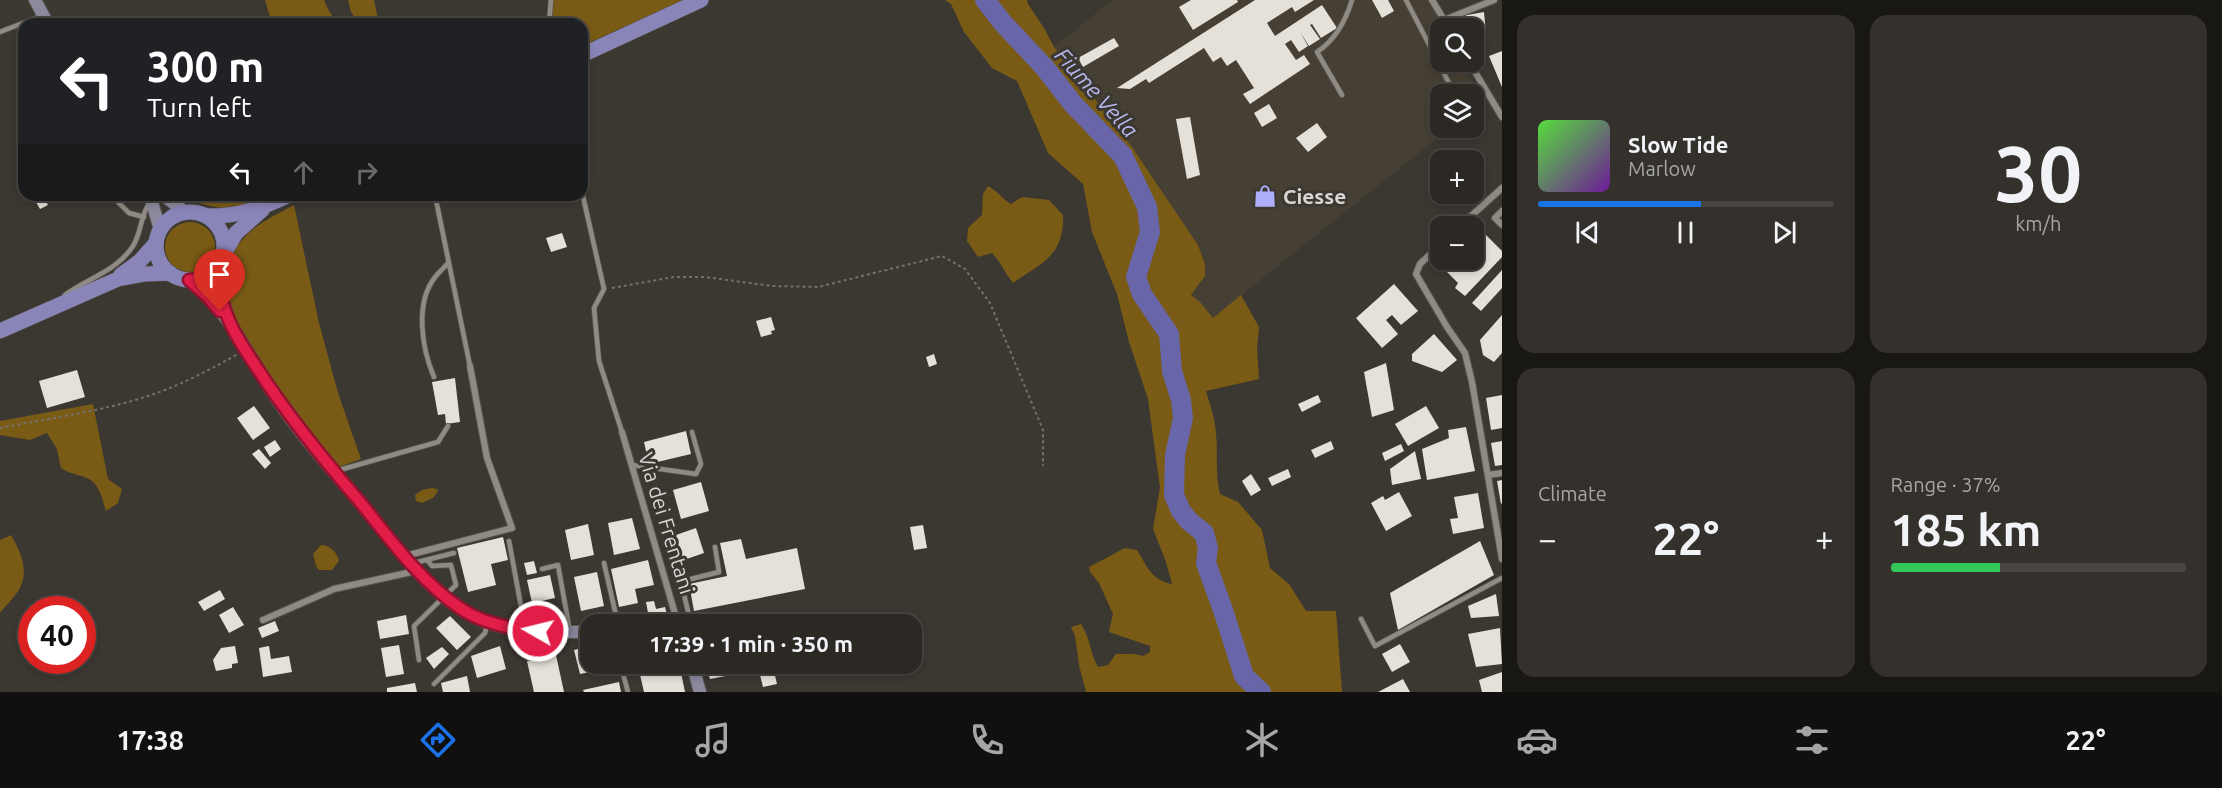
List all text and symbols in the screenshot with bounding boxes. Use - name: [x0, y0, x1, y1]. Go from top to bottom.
- map controls: [1430, 18, 1484, 270]
- button: search: [1430, 18, 1484, 72]
- icon: left: [48, 42, 126, 120]
- water label: Fiume Vella: [1050, 42, 1144, 142]
- text: 300 m: [147, 43, 264, 90]
- button: layers: [1430, 84, 1484, 138]
- text: Turn left: [147, 92, 251, 122]
- text: 30: [1994, 129, 2082, 217]
- text: Slow Tide: [1628, 132, 1728, 157]
- button: +: [1430, 150, 1484, 204]
- icon: left: [224, 156, 257, 189]
- icon: ahead: [287, 156, 320, 189]
- icon: right: [350, 156, 383, 189]
- text: Marlow: [1628, 157, 1696, 180]
- shop icon: Ciesse: [1252, 183, 1278, 209]
- place label: Ciesse: [1283, 184, 1346, 208]
- text: km/h: [2015, 212, 2061, 235]
- button: −: [1430, 216, 1484, 270]
- icon: previous: [1571, 216, 1604, 249]
- icon: pause: [1669, 216, 1702, 249]
- icon: next: [1768, 216, 1801, 249]
- pin: [194, 249, 245, 311]
- icon: arrive: [203, 258, 236, 291]
- street label: Via dei Frentani: [634, 449, 700, 597]
- text: Range · 37%: [1891, 473, 2001, 496]
- text: Climate: [1538, 482, 1607, 505]
- text: 185 km: [1891, 504, 2041, 555]
- text: 22°: [1652, 513, 1719, 564]
- text: −: [1538, 520, 1557, 557]
- text: +: [1815, 520, 1834, 557]
- speed limit sign: 40: [18, 596, 96, 674]
- position arrow: [506, 599, 570, 663]
- text: 17:39 · 1 min · 350 m: [649, 631, 853, 656]
- icon: directions: [417, 719, 459, 761]
- icon: music: [692, 719, 734, 761]
- icon: phone: [966, 719, 1008, 761]
- icon: climate: [1241, 719, 1283, 761]
- icon: car: [1516, 719, 1558, 761]
- icon: filters: [1791, 719, 1833, 761]
- text: 17:38: [116, 725, 184, 755]
- text: 22°: [2066, 725, 2106, 755]

